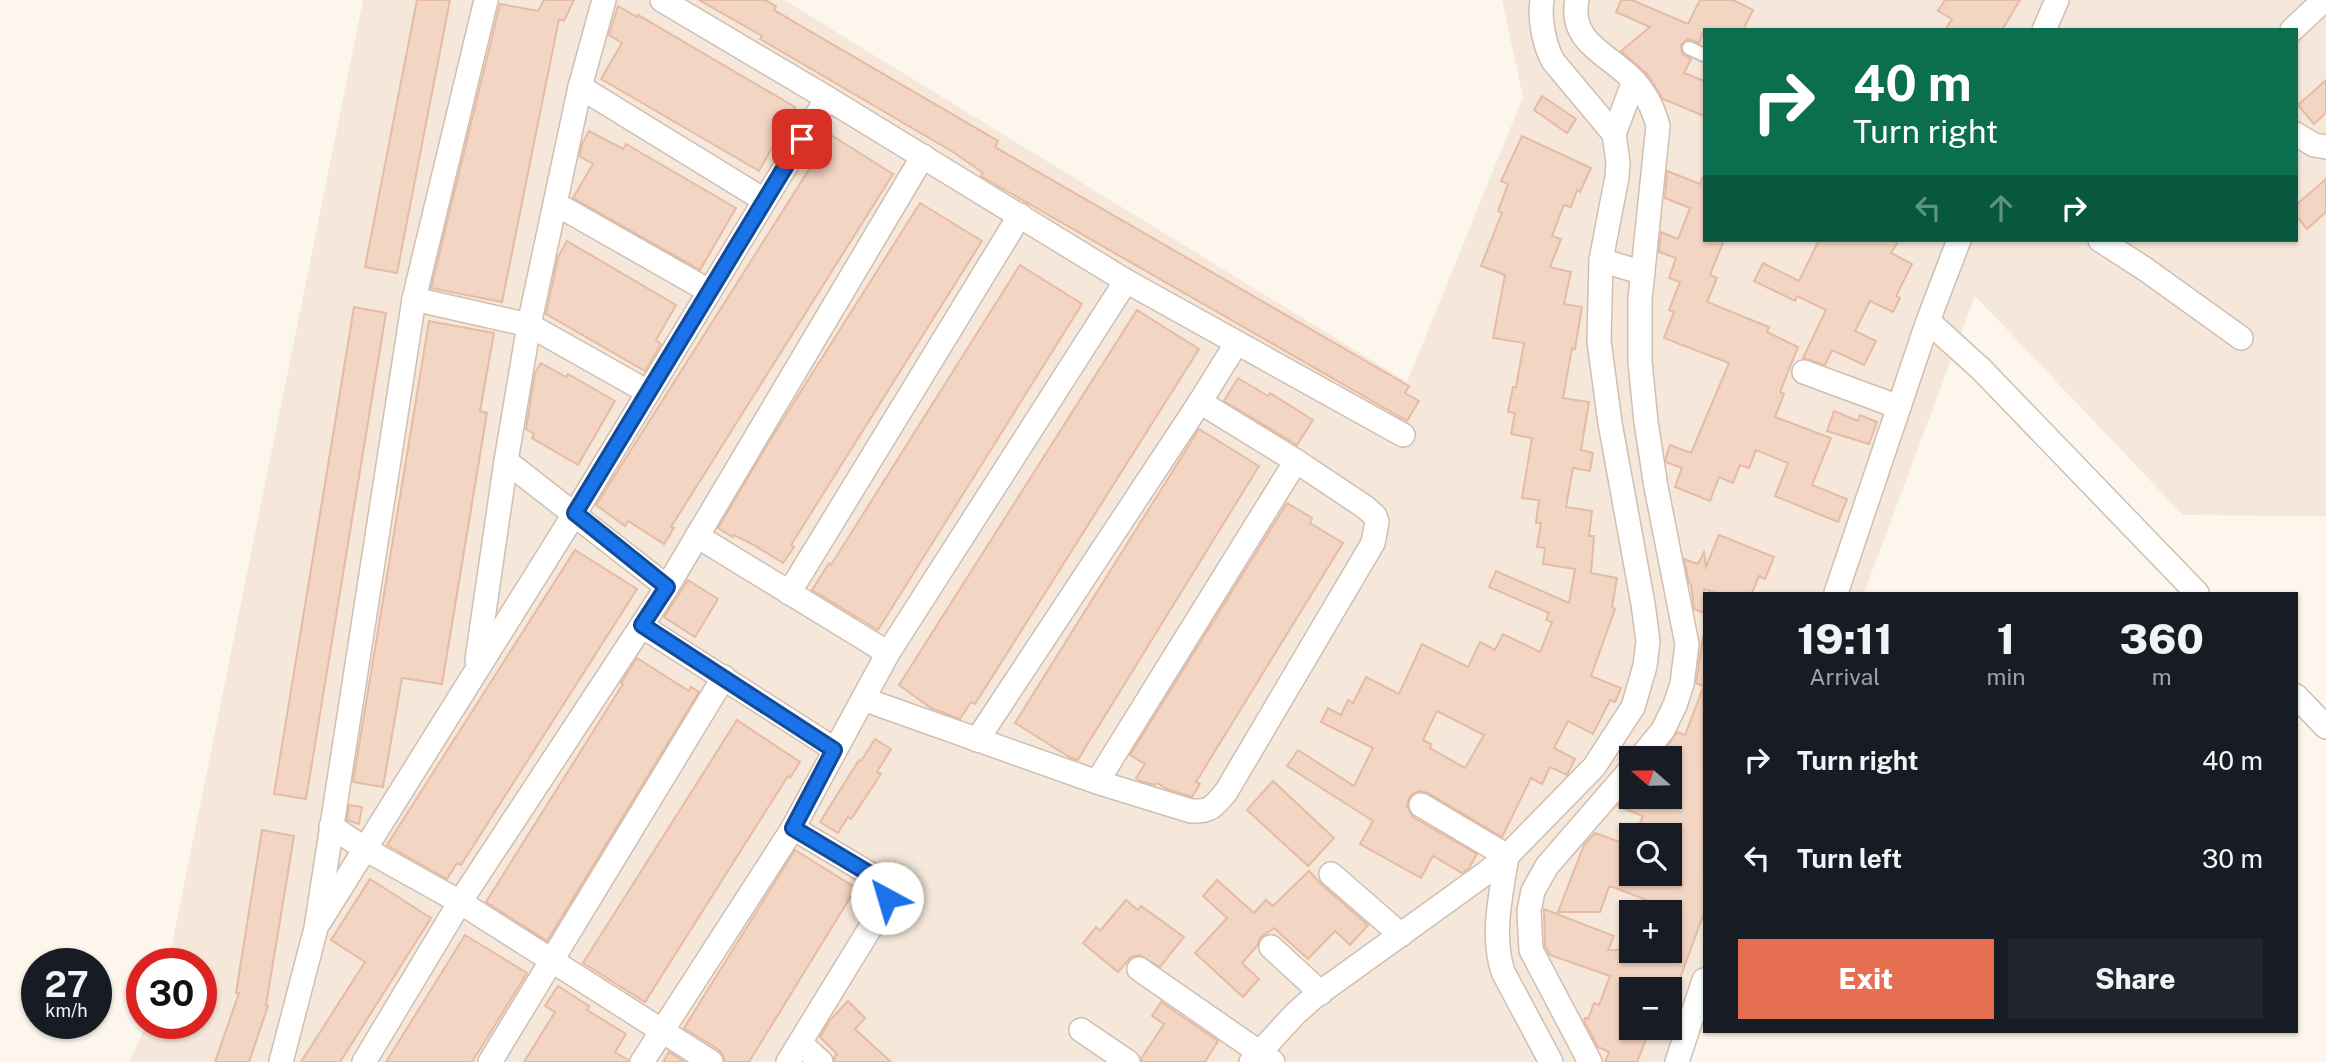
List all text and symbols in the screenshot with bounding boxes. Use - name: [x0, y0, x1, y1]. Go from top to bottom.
- text: 40 m: [1853, 54, 1972, 112]
- icon: right: [1738, 56, 1829, 147]
- pin: [772, 109, 832, 169]
- text: Turn right: [1853, 113, 1998, 150]
- icon: arrive: [783, 120, 821, 158]
- icon: left: [1909, 189, 1947, 227]
- icon: ahead: [1982, 189, 2020, 227]
- icon: right: [2055, 189, 2093, 227]
- text: 19:11: [1797, 614, 1893, 663]
- text: 1: [1997, 614, 2015, 663]
- text: 360: [2119, 614, 2204, 663]
- text: Arrival: [1809, 663, 1880, 690]
- text: min: [1987, 663, 2026, 690]
- text: m: [2152, 663, 2172, 690]
- icon: right: [1738, 741, 1776, 779]
- text: Turn right: [1797, 745, 1919, 776]
- text: 40 m: [2202, 745, 2263, 776]
- north arrow: [1619, 746, 1682, 808]
- map controls: [1619, 746, 1682, 1040]
- button: search: [1619, 823, 1682, 886]
- icon: left: [1738, 839, 1776, 877]
- text: Turn left: [1797, 843, 1902, 874]
- text: 30 m: [2202, 843, 2263, 874]
- position arrow: [850, 861, 924, 935]
- button: +: [1619, 900, 1682, 963]
- button: Exit: [1738, 939, 1994, 1019]
- button: Share: [2008, 939, 2263, 1019]
- speed limit sign: 30: [126, 948, 217, 1039]
- text: 27: [44, 964, 89, 1005]
- button: −: [1619, 977, 1682, 1040]
- text: km/h: [45, 1000, 88, 1021]

